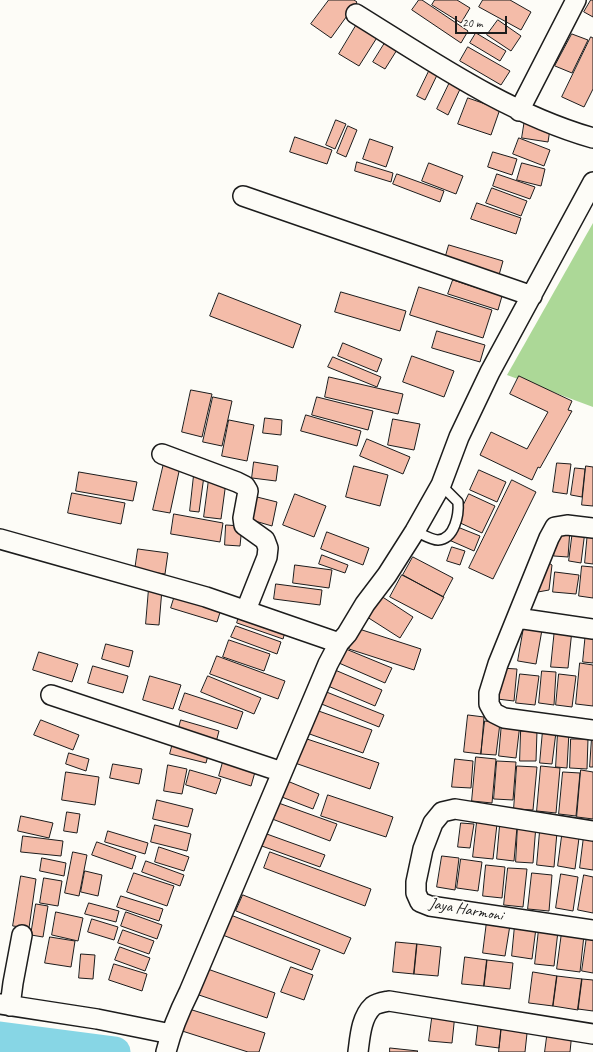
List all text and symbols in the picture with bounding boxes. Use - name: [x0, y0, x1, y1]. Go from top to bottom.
- scale bar: [457, 8, 509, 34]
- text: 20 m: [462, 15, 482, 31]
- street label: Jaya Harmoni: [428, 894, 504, 926]

